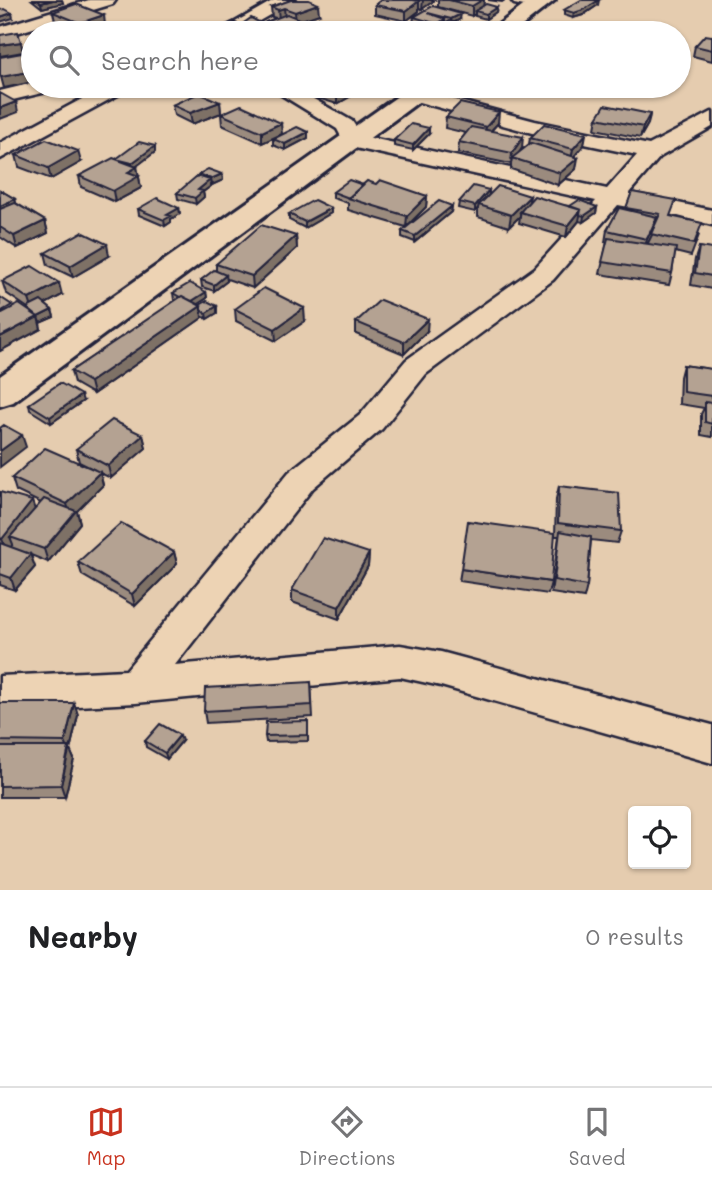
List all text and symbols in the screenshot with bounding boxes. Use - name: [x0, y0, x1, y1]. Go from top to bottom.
- search box: [21, 21, 691, 98]
- icon: search: [45, 41, 83, 79]
- text: Search here: [101, 43, 259, 77]
- map controls: [628, 806, 691, 869]
- button: locate: [628, 806, 691, 869]
- text: Nearby: [28, 916, 138, 956]
- text: 0 results: [586, 921, 684, 951]
- tab: Map: [87, 1103, 125, 1170]
- tab: Directions: [299, 1103, 395, 1170]
- tab: Saved: [569, 1103, 625, 1170]

